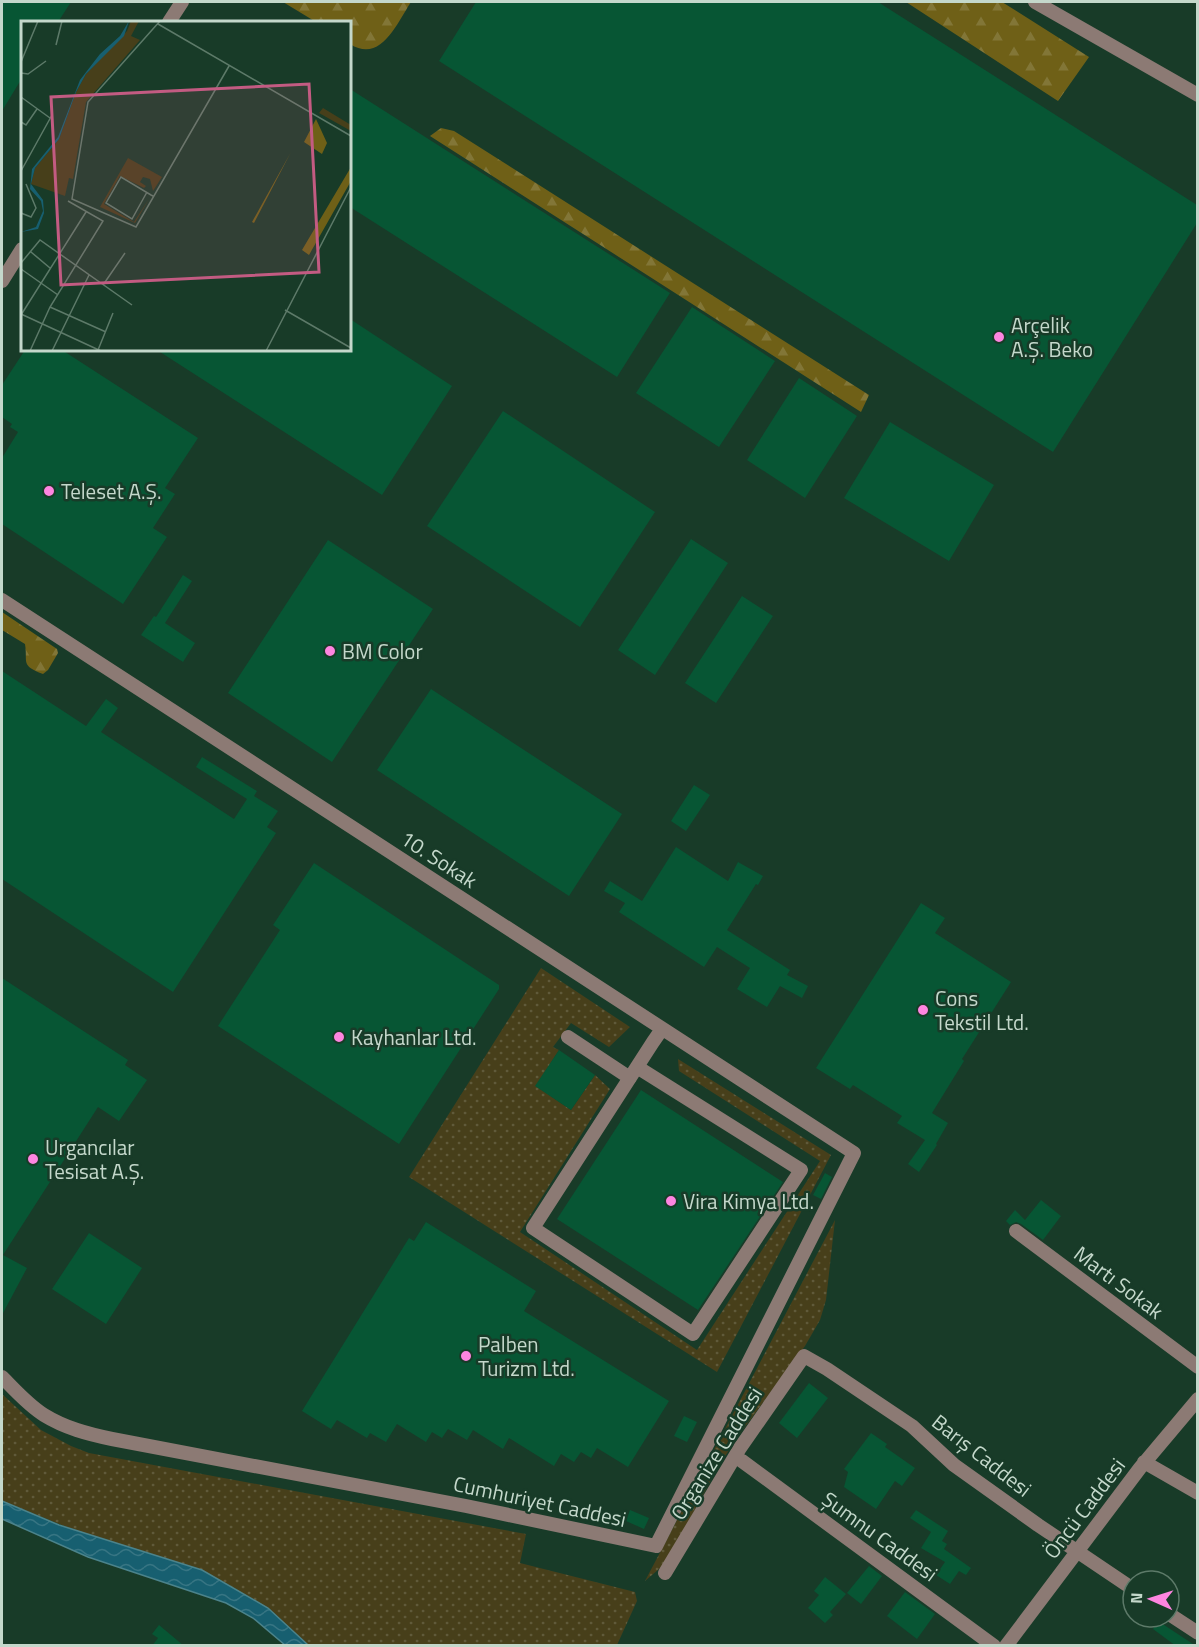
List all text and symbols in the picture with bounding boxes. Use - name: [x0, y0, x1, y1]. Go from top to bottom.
- inset map: [21, 21, 351, 351]
- place label: Arçelik A.Ş. Beko: [1011, 309, 1093, 365]
- marker: Arçelik A.Ş. Beko: [992, 330, 1006, 344]
- place label: Teleset A.Ş.: [61, 475, 161, 507]
- marker: Teleset A.Ş.: [42, 484, 56, 498]
- place label: BM Color: [342, 635, 423, 667]
- marker: BM Color: [323, 644, 337, 658]
- street label: 10. Sokak: [394, 822, 484, 896]
- place label: Cons Tekstil Ltd.: [935, 982, 1029, 1038]
- marker: Cons Tekstil Ltd.: [916, 1003, 930, 1017]
- place label: Kayhanlar Ltd.: [351, 1021, 477, 1053]
- marker: Kayhanlar Ltd.: [332, 1030, 346, 1044]
- place label: Urgancılar Tesisat A.Ş.: [45, 1131, 144, 1187]
- marker: Urgancılar Tesisat A.Ş.: [26, 1152, 40, 1166]
- place label: Vira Kimya Ltd.: [683, 1185, 814, 1217]
- marker: Vira Kimya Ltd.: [664, 1194, 678, 1208]
- street label: Martı Sokak: [1067, 1238, 1171, 1326]
- place label: Palben Turizm Ltd.: [478, 1328, 575, 1384]
- marker: Palben Turizm Ltd.: [459, 1349, 473, 1363]
- street label: Organize Caddesi: [662, 1380, 770, 1526]
- street label: Barış Caddesi: [925, 1406, 1039, 1504]
- street label: Öncü Caddesi: [1035, 1451, 1133, 1565]
- street label: Cumhuriyet Caddesi: [451, 1467, 629, 1535]
- street label: Şumnu Caddesi: [815, 1483, 945, 1589]
- north arrow: [1121, 1569, 1181, 1629]
- text: N: [1124, 1592, 1148, 1604]

